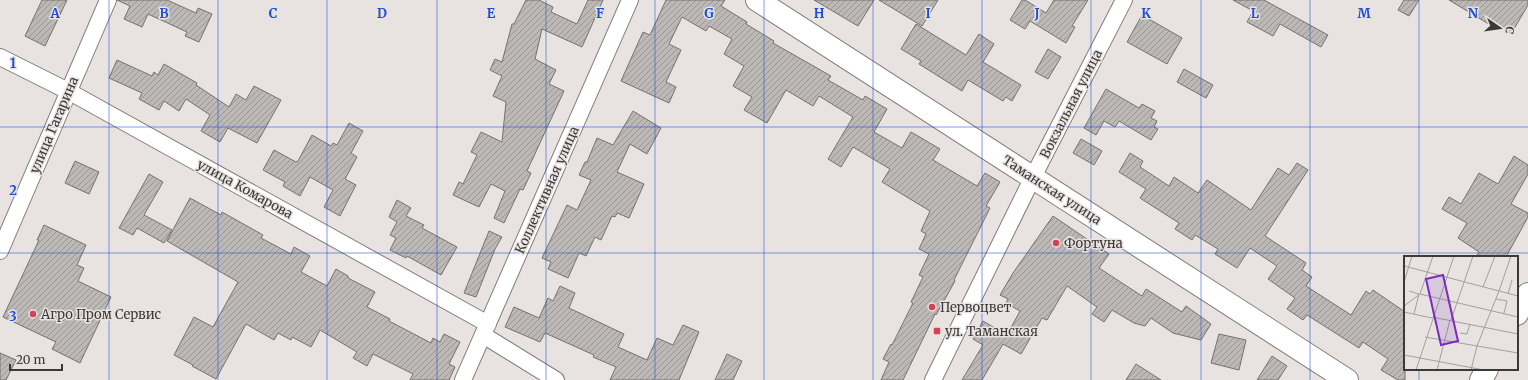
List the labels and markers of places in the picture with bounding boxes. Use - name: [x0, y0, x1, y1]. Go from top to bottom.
- place label: Фортуна: [1064, 235, 1123, 252]
- marker: Фортуна: [1051, 238, 1061, 248]
- place label: Первоцвет: [940, 299, 1012, 316]
- marker: Первоцвет: [927, 302, 937, 312]
- place label: Агро Пром Сервис: [40, 306, 161, 323]
- marker: Агро Пром Сервис: [28, 309, 38, 319]
- place label: ул. Таманская: [945, 323, 1038, 340]
- marker: ул. Таманская: [932, 326, 942, 336]

